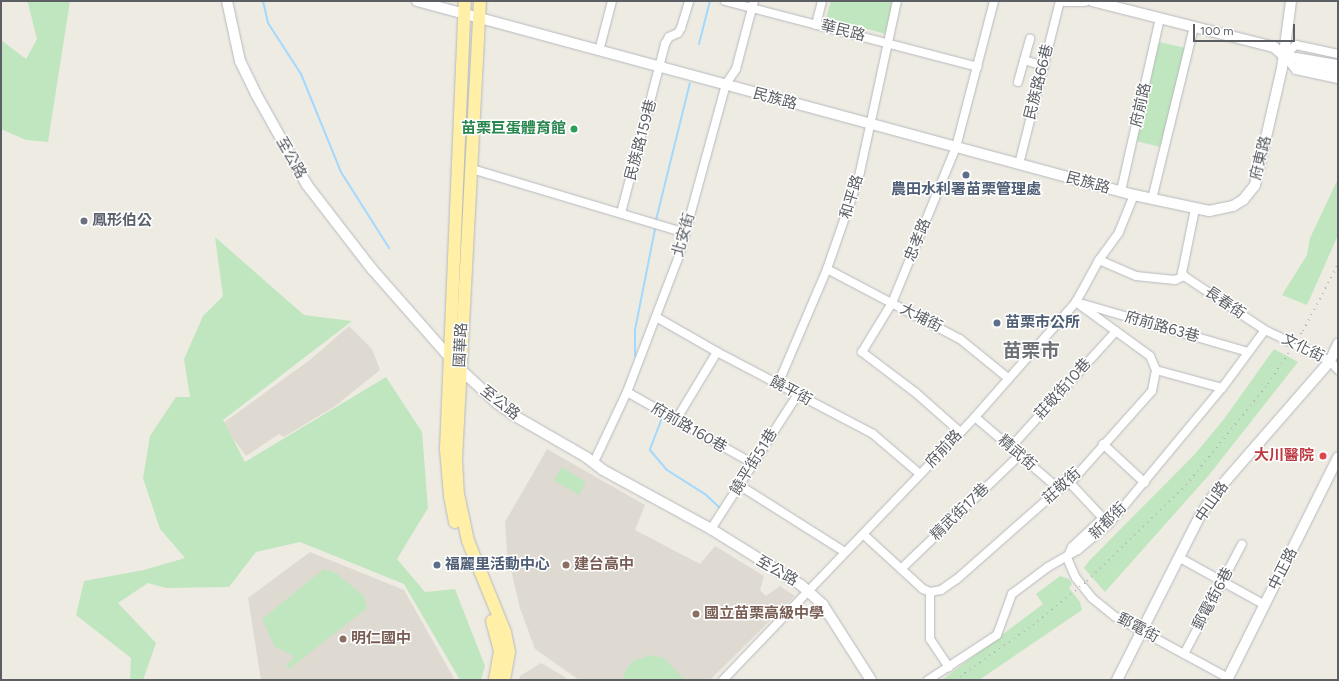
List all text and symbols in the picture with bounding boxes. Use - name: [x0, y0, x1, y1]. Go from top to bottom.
- scale bar: [1195, 16, 1297, 42]
- street label: 華民路: [819, 17, 867, 45]
- text: 100 m: [1200, 24, 1234, 38]
- street label: 民族路66巷: [1021, 42, 1057, 122]
- street label: 府前路: [1127, 81, 1155, 129]
- street label: 民族路: [751, 84, 799, 114]
- street label: 民族路159巷: [622, 97, 660, 183]
- place label: 苗栗巨蛋體育館: [461, 120, 566, 138]
- marker: 苗栗巨蛋體育館: [569, 124, 579, 134]
- street label: 至公路: [272, 134, 310, 182]
- street label: 府東路: [1247, 134, 1275, 182]
- street label: 民族路: [1064, 168, 1112, 198]
- marker: 農田水利署苗栗管理處: [961, 170, 971, 180]
- street label: 和平路: [837, 173, 867, 221]
- place label: 農田水利署苗栗管理處: [891, 181, 1041, 199]
- street label: 北安街: [669, 211, 699, 259]
- place label: 鳳形伯公: [92, 212, 152, 230]
- marker: 鳳形伯公: [79, 216, 89, 226]
- street label: 忠孝路: [901, 216, 935, 264]
- street label: 長春街: [1201, 283, 1249, 323]
- street label: 大埔街: [897, 300, 945, 336]
- street label: 府前路63巷: [1123, 308, 1201, 346]
- place label: 苗栗市公所: [1005, 314, 1080, 332]
- marker: 苗栗市公所: [992, 318, 1002, 328]
- street label: 國華路: [451, 322, 471, 368]
- street label: 文化街: [1279, 330, 1327, 366]
- district label: 苗栗市: [1003, 340, 1059, 362]
- street label: 莊敬街10巷: [1031, 355, 1095, 423]
- street label: 饒平街: [767, 372, 815, 410]
- street label: 至公路: [477, 382, 523, 424]
- street label: 府前路160巷: [648, 399, 730, 457]
- street label: 饒平街51巷: [727, 426, 781, 498]
- street label: 府前路: [922, 426, 966, 472]
- street label: 精武街: [994, 431, 1040, 475]
- place label: 大川醫院: [1254, 447, 1314, 465]
- marker: 大川醫院: [1317, 450, 1329, 462]
- street label: 莊敬街: [1039, 464, 1085, 508]
- street label: 中山路: [1192, 478, 1232, 526]
- street label: 精武街17巷: [927, 480, 993, 544]
- street label: 新都街: [1086, 499, 1130, 543]
- street label: 中正路: [1265, 545, 1301, 593]
- street label: 至公路: [753, 552, 801, 590]
- place label: 福麗里活動中心: [445, 556, 550, 574]
- place label: 建台高中: [574, 556, 634, 574]
- marker: 福麗里活動中心: [432, 560, 442, 570]
- marker: 建台高中: [561, 560, 571, 570]
- street label: 郵電街6巷: [1189, 565, 1237, 633]
- place label: 國立苗栗高級中學: [704, 605, 824, 623]
- marker: 國立苗栗高級中學: [691, 609, 701, 619]
- street label: 郵電街: [1114, 609, 1162, 647]
- place label: 明仁國中: [351, 630, 411, 648]
- marker: 明仁國中: [338, 634, 348, 644]

